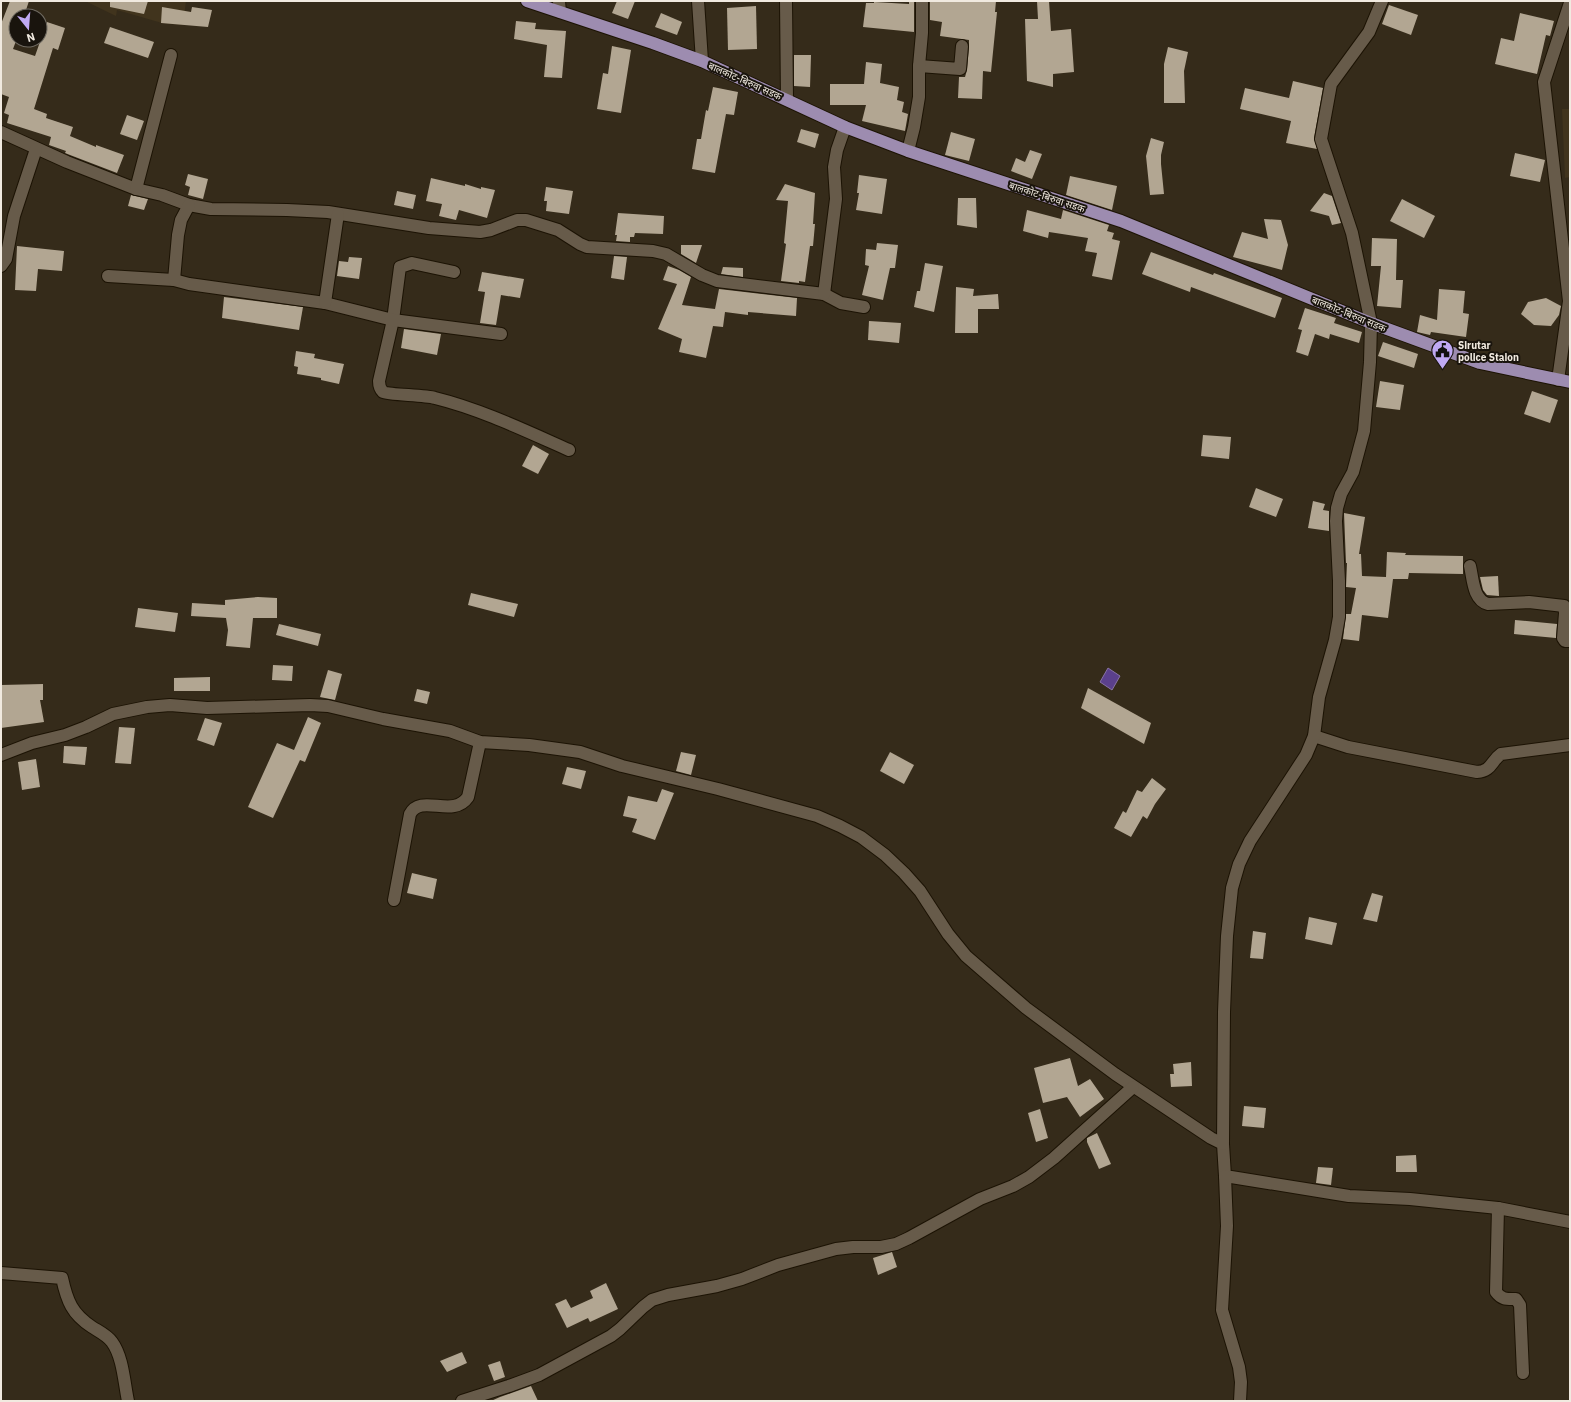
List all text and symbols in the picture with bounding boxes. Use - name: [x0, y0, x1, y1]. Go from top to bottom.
- north arrow: [8, 8, 48, 48]
- text: N: [25, 30, 37, 45]
- street label: बालकोट-बिरुवा सडक: [706, 59, 784, 103]
- street label: बालकोट-बिरुवा सडक: [1007, 179, 1087, 215]
- street label: बालकोट-बिरुवा सडक: [1310, 293, 1388, 335]
- public building icon: Sirutar police Staion: [1429, 338, 1455, 371]
- place label: Sirutar police Staion: [1458, 339, 1519, 364]

